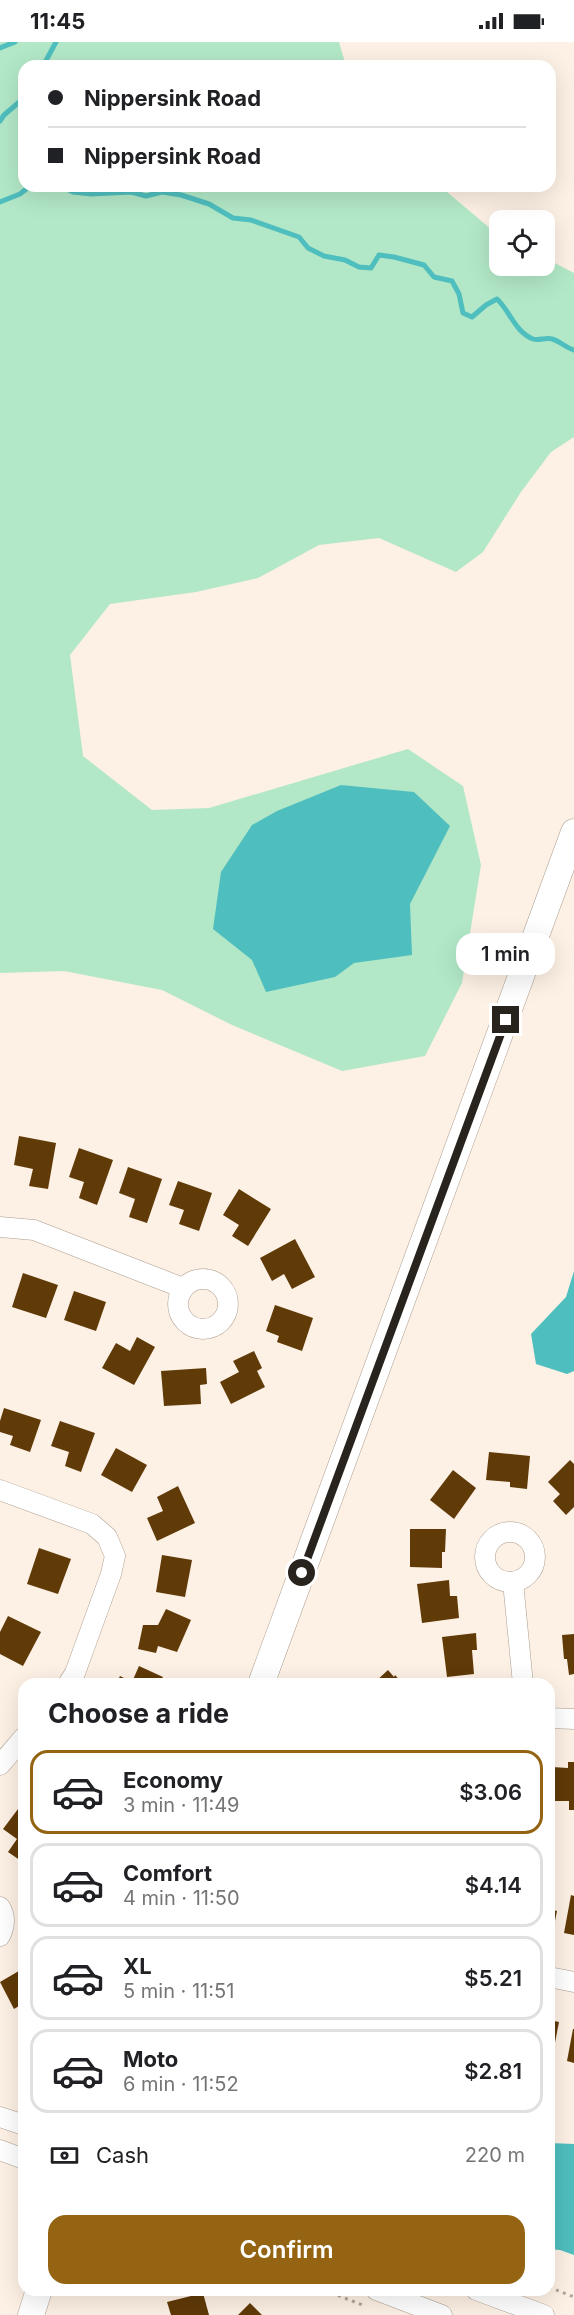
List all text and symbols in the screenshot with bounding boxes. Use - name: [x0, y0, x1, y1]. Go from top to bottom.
- text: 11:45: [30, 8, 85, 34]
- text: Nippersink Road: [84, 85, 261, 111]
- text: Nippersink Road: [84, 143, 261, 169]
- map controls: [489, 210, 555, 276]
- button: locate: [489, 210, 555, 276]
- callout: 1 min: [456, 933, 556, 975]
- text: 1 min: [481, 942, 530, 966]
- route end: [492, 1006, 519, 1033]
- route start: [288, 1559, 315, 1586]
- text: Choose a ride: [48, 1697, 229, 1730]
- icon: car: [51, 1765, 105, 1819]
- text: Economy: [123, 1767, 223, 1793]
- text: $3.06: [459, 1779, 522, 1805]
- text: 3 min · 11:49: [123, 1793, 240, 1817]
- icon: car: [51, 1858, 105, 1912]
- text: Comfort: [123, 1860, 212, 1886]
- text: $4.14: [465, 1872, 522, 1898]
- text: 4 min · 11:50: [123, 1886, 240, 1910]
- icon: car: [51, 1951, 105, 2005]
- text: XL: [123, 1953, 152, 1979]
- text: $5.21: [464, 1965, 522, 1991]
- text: 5 min · 11:51: [123, 1979, 234, 2003]
- icon: car: [51, 2044, 105, 2098]
- text: Moto: [123, 2046, 178, 2072]
- text: $2.81: [464, 2058, 522, 2084]
- text: 6 min · 11:52: [123, 2072, 239, 2096]
- icon: cash: [48, 2139, 81, 2172]
- text: Cash: [96, 2142, 149, 2168]
- text: 220 m: [465, 2143, 525, 2167]
- button: Confirm: [48, 2215, 525, 2284]

